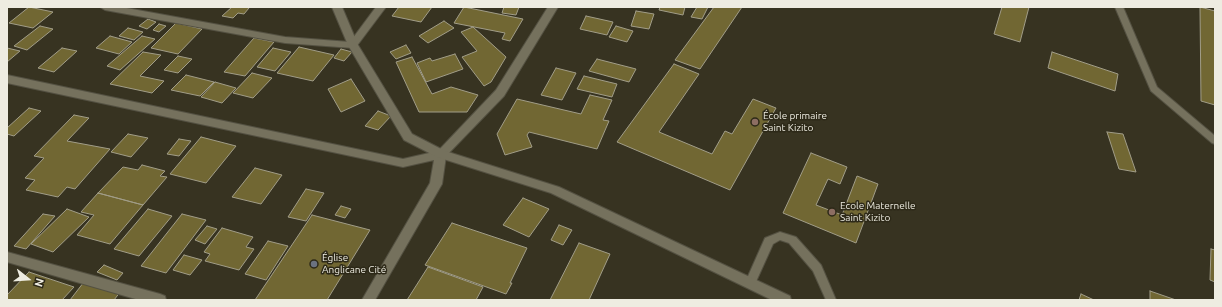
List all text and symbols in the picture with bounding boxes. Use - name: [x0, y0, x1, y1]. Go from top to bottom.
- place label: École primaire Saint Kizito: [763, 110, 827, 134]
- marker: École primaire Saint Kizito: [750, 117, 760, 127]
- place label: Ecole Maternelle Saint Kizito: [840, 200, 916, 224]
- marker: Ecole Maternelle Saint Kizito: [827, 207, 837, 217]
- place label: Église Anglicane Cité: [322, 252, 386, 276]
- north arrow: [8, 259, 48, 299]
- marker: Église Anglicane Cité: [309, 259, 319, 269]
- text: N: [33, 277, 46, 288]

